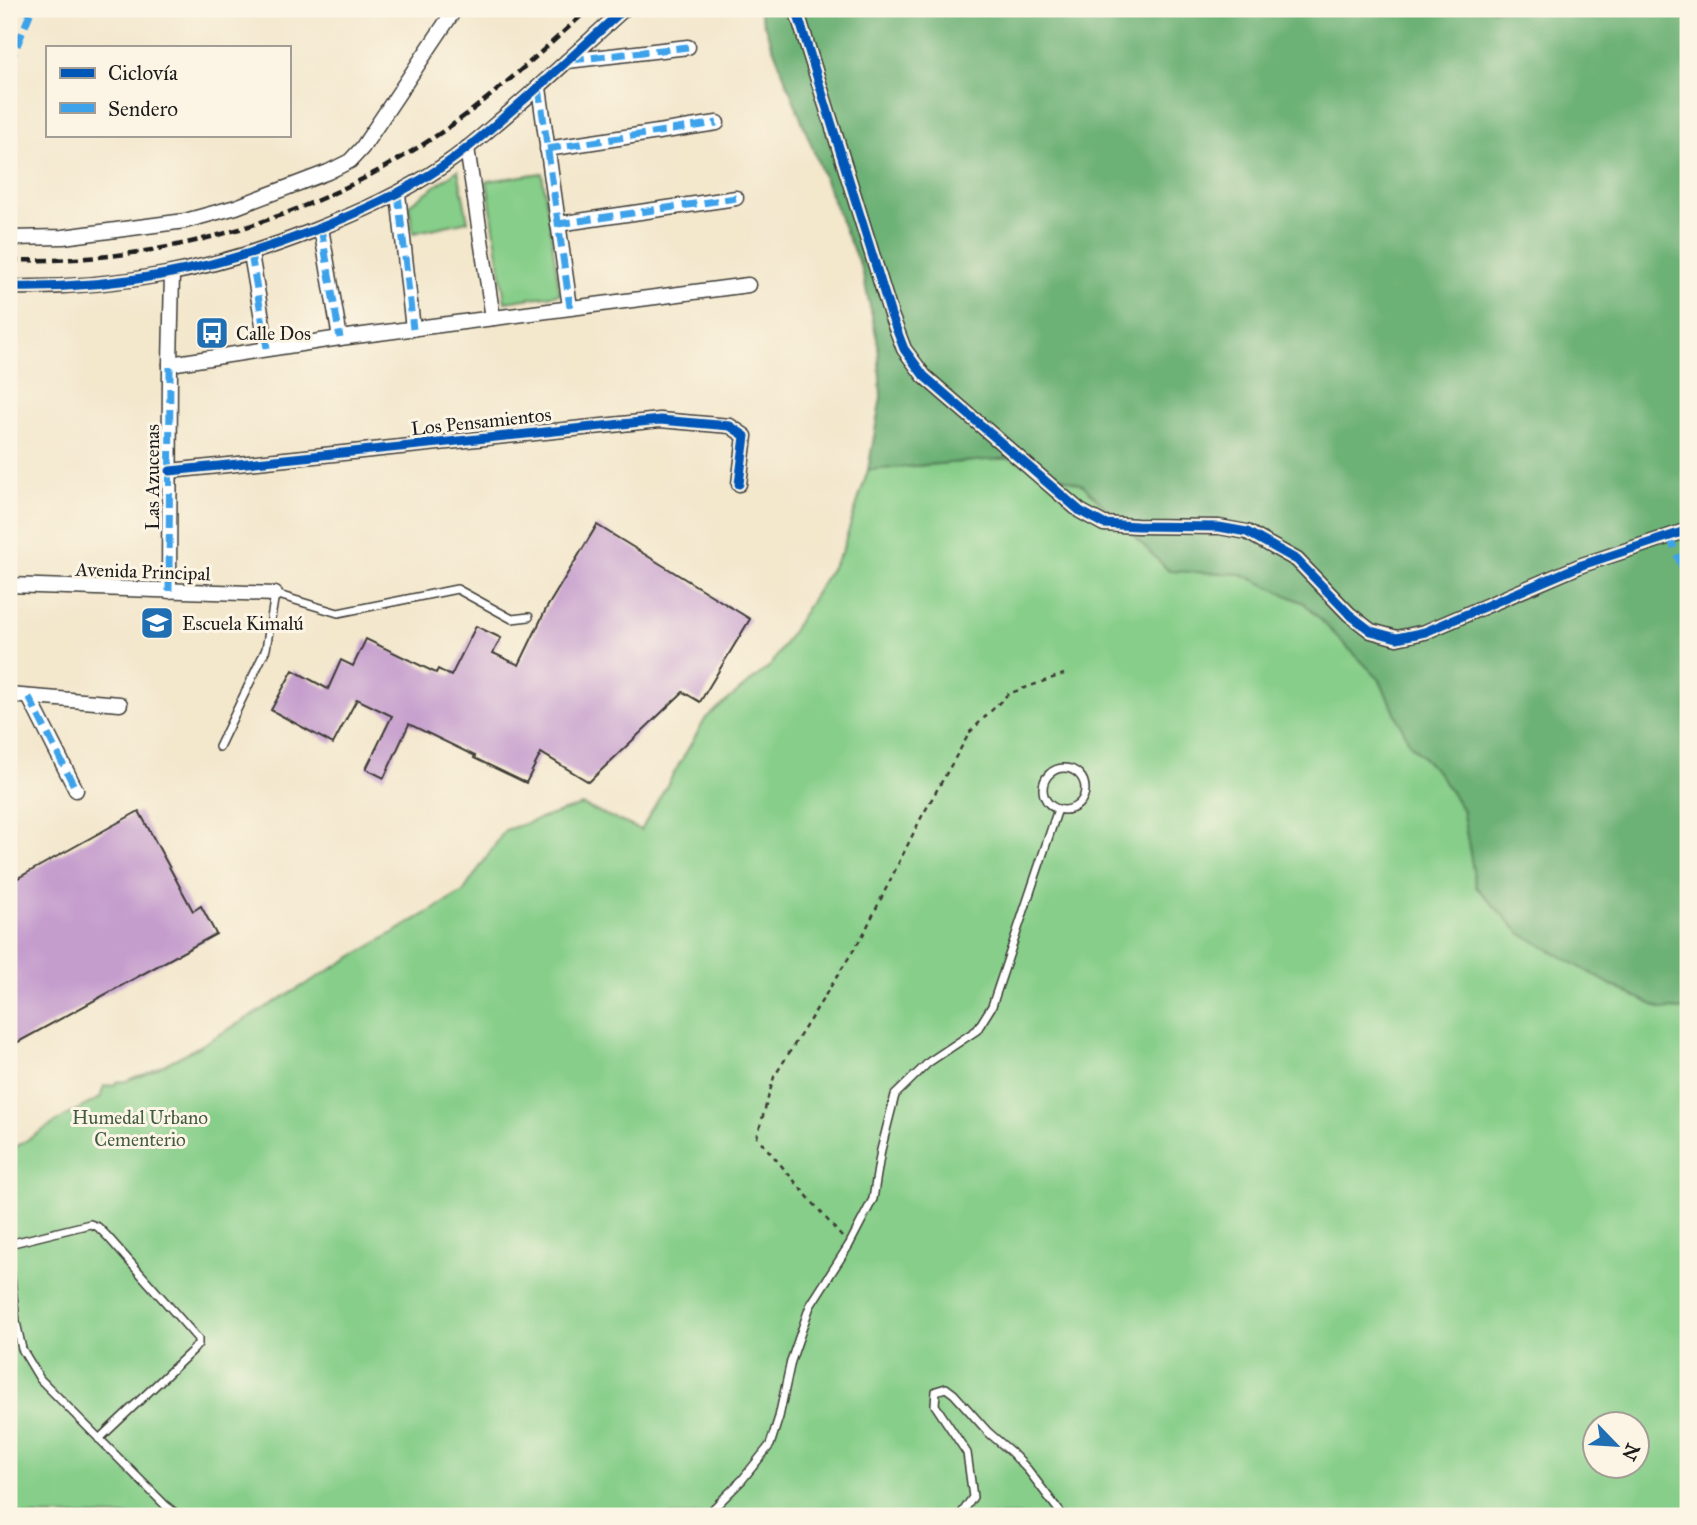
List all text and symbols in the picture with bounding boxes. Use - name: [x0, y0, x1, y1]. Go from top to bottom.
- legend: [46, 46, 290, 136]
- text: Ciclovía: [108, 60, 178, 86]
- text: Sendero: [108, 96, 178, 122]
- bus stop icon: Calle Dos: [193, 314, 231, 352]
- place label: Calle Dos: [236, 322, 311, 345]
- street label: Los Pensamientos: [410, 403, 552, 440]
- street label: Las Azucenas: [141, 424, 164, 530]
- street label: Avenida Principal: [74, 558, 212, 585]
- school or university icon: Escuela Kimalú: [138, 604, 176, 642]
- place label: Escuela Kimalú: [182, 612, 304, 635]
- park label: Humedal Urbano Cementerio: [72, 1106, 208, 1151]
- north arrow: [1582, 1410, 1652, 1480]
- text: N: [1617, 1440, 1645, 1464]

